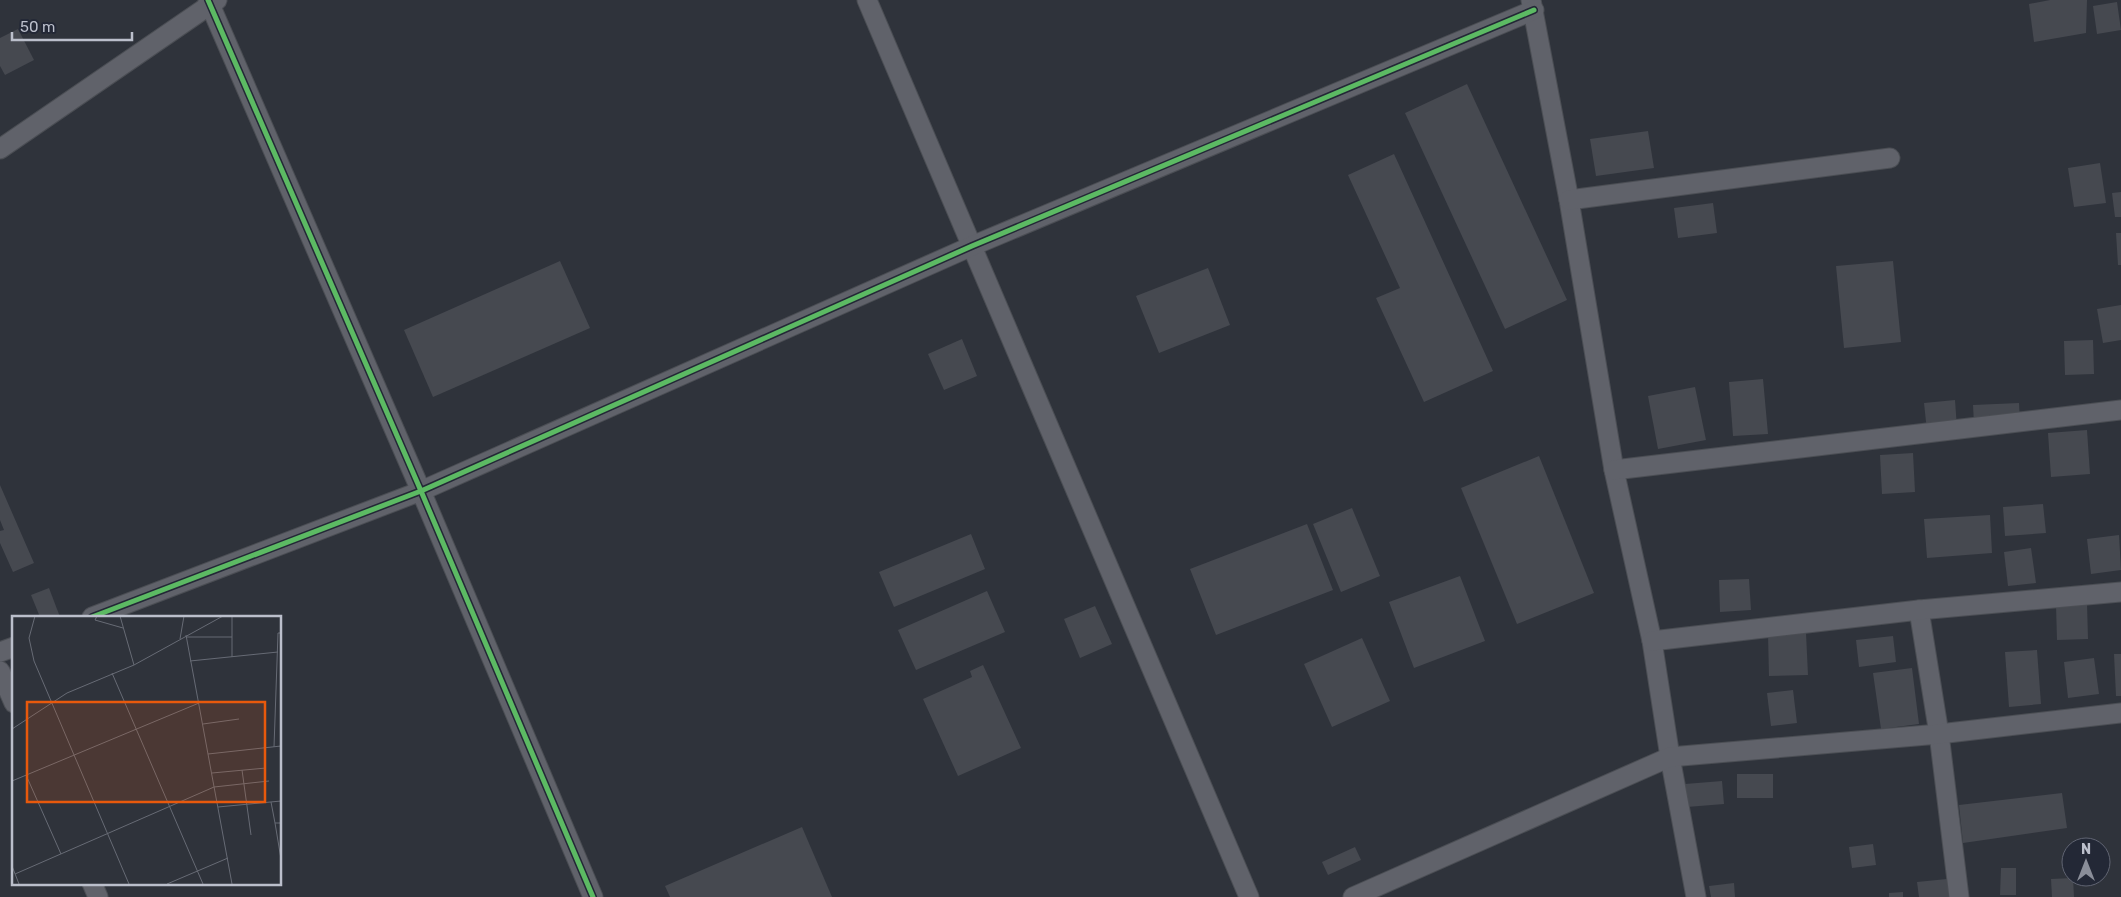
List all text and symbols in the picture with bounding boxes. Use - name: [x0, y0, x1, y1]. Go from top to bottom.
- scale bar: [12, 10, 132, 42]
- text: 50 m: [20, 18, 55, 36]
- inset map: [12, 616, 281, 884]
- north arrow: [2061, 837, 2111, 887]
- text: N: [2081, 841, 2091, 858]

